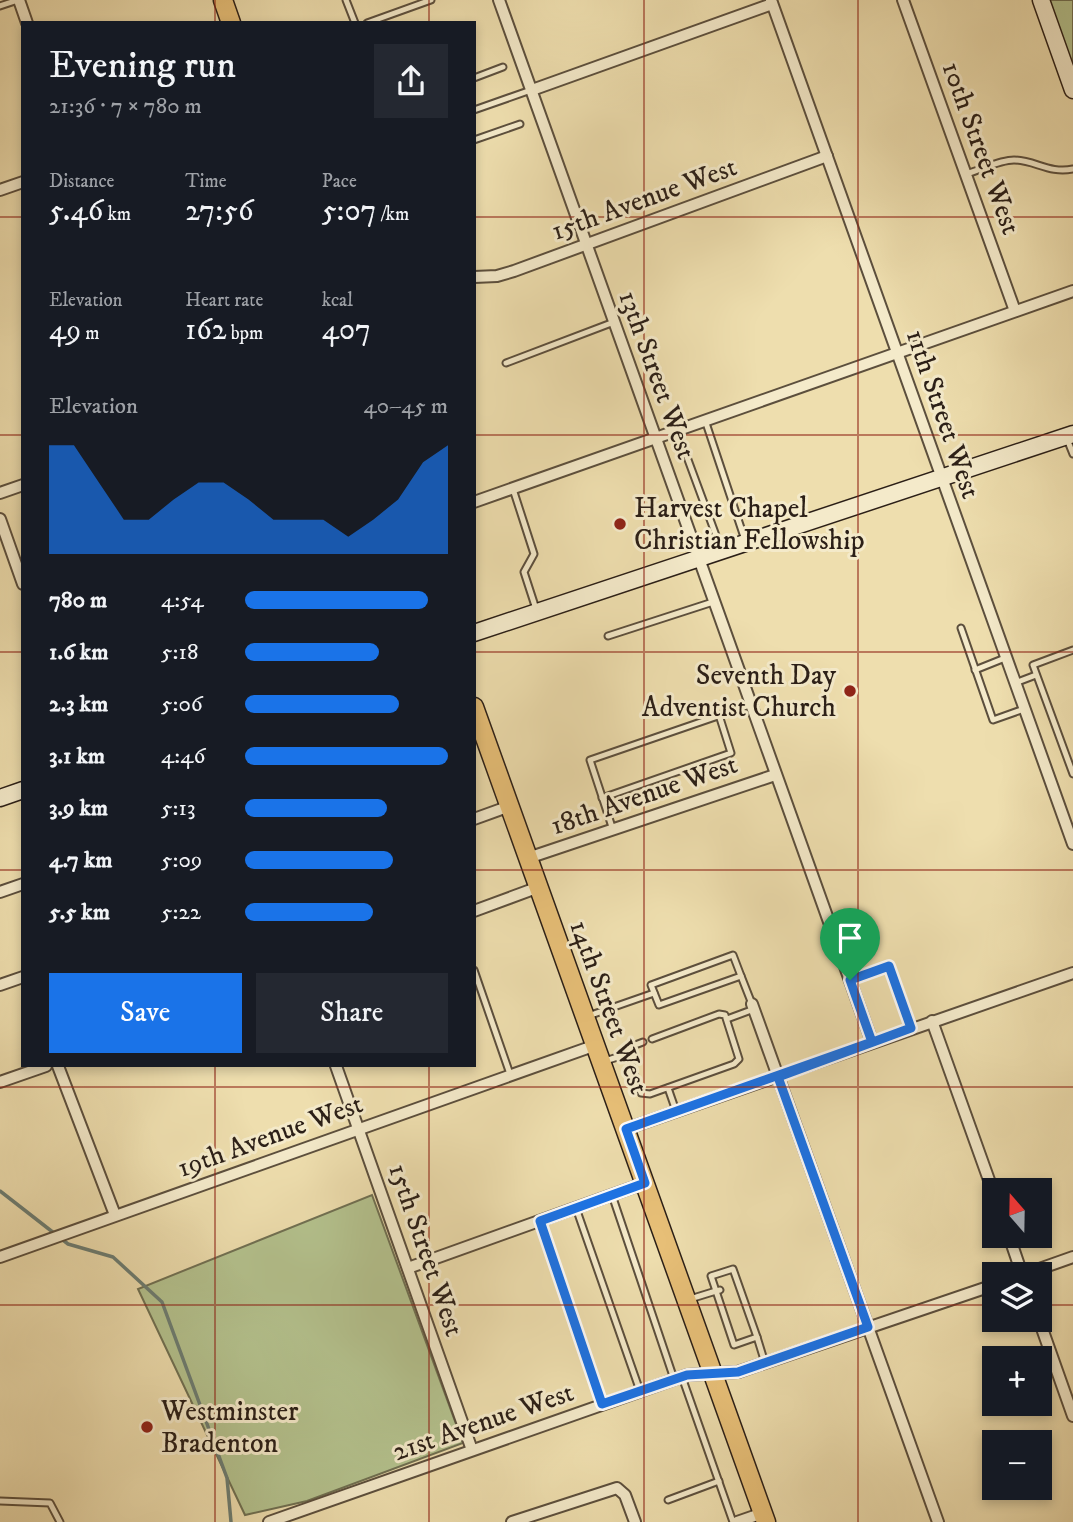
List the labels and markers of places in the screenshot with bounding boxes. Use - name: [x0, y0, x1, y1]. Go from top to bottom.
- place label: Harvest Chapel Christian Fellowship: [634, 491, 865, 558]
- marker: Harvest Chapel Christian Fellowship: [612, 516, 628, 532]
- place label: Seventh Day Adventist Church: [642, 658, 837, 725]
- marker: Seventh Day Adventist Church: [842, 683, 858, 699]
- pin: [820, 908, 880, 980]
- place label: Westminster Bradenton: [160, 1394, 299, 1461]
- marker: Westminster Bradenton: [139, 1419, 155, 1435]

